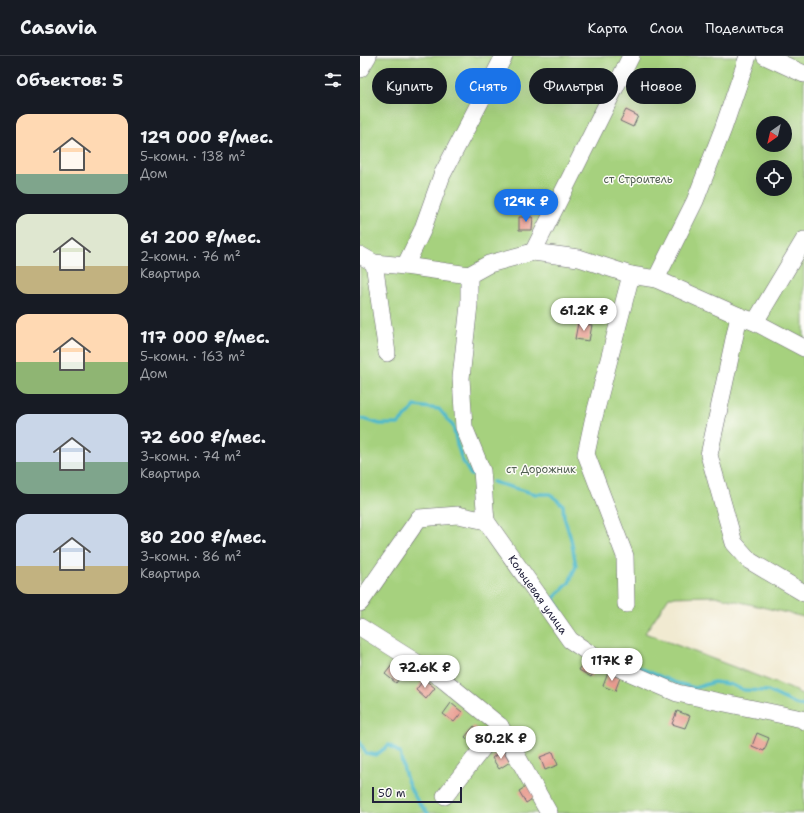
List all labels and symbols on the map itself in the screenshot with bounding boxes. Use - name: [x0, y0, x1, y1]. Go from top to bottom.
- north arrow: [756, 116, 792, 152]
- park label: ст Строитель: [603, 172, 673, 187]
- pin: 129K ₽: [493, 189, 559, 223]
- pin: 61.2K ₽: [547, 298, 621, 332]
- park label: ст Дорожник: [506, 462, 576, 477]
- street label: Кольцевая улица: [504, 552, 571, 637]
- pin: 117K ₽: [579, 648, 645, 682]
- pin: 72.6K ₽: [388, 655, 462, 689]
- pin: 80.2K ₽: [464, 726, 538, 760]
- scale bar: [372, 785, 462, 804]

